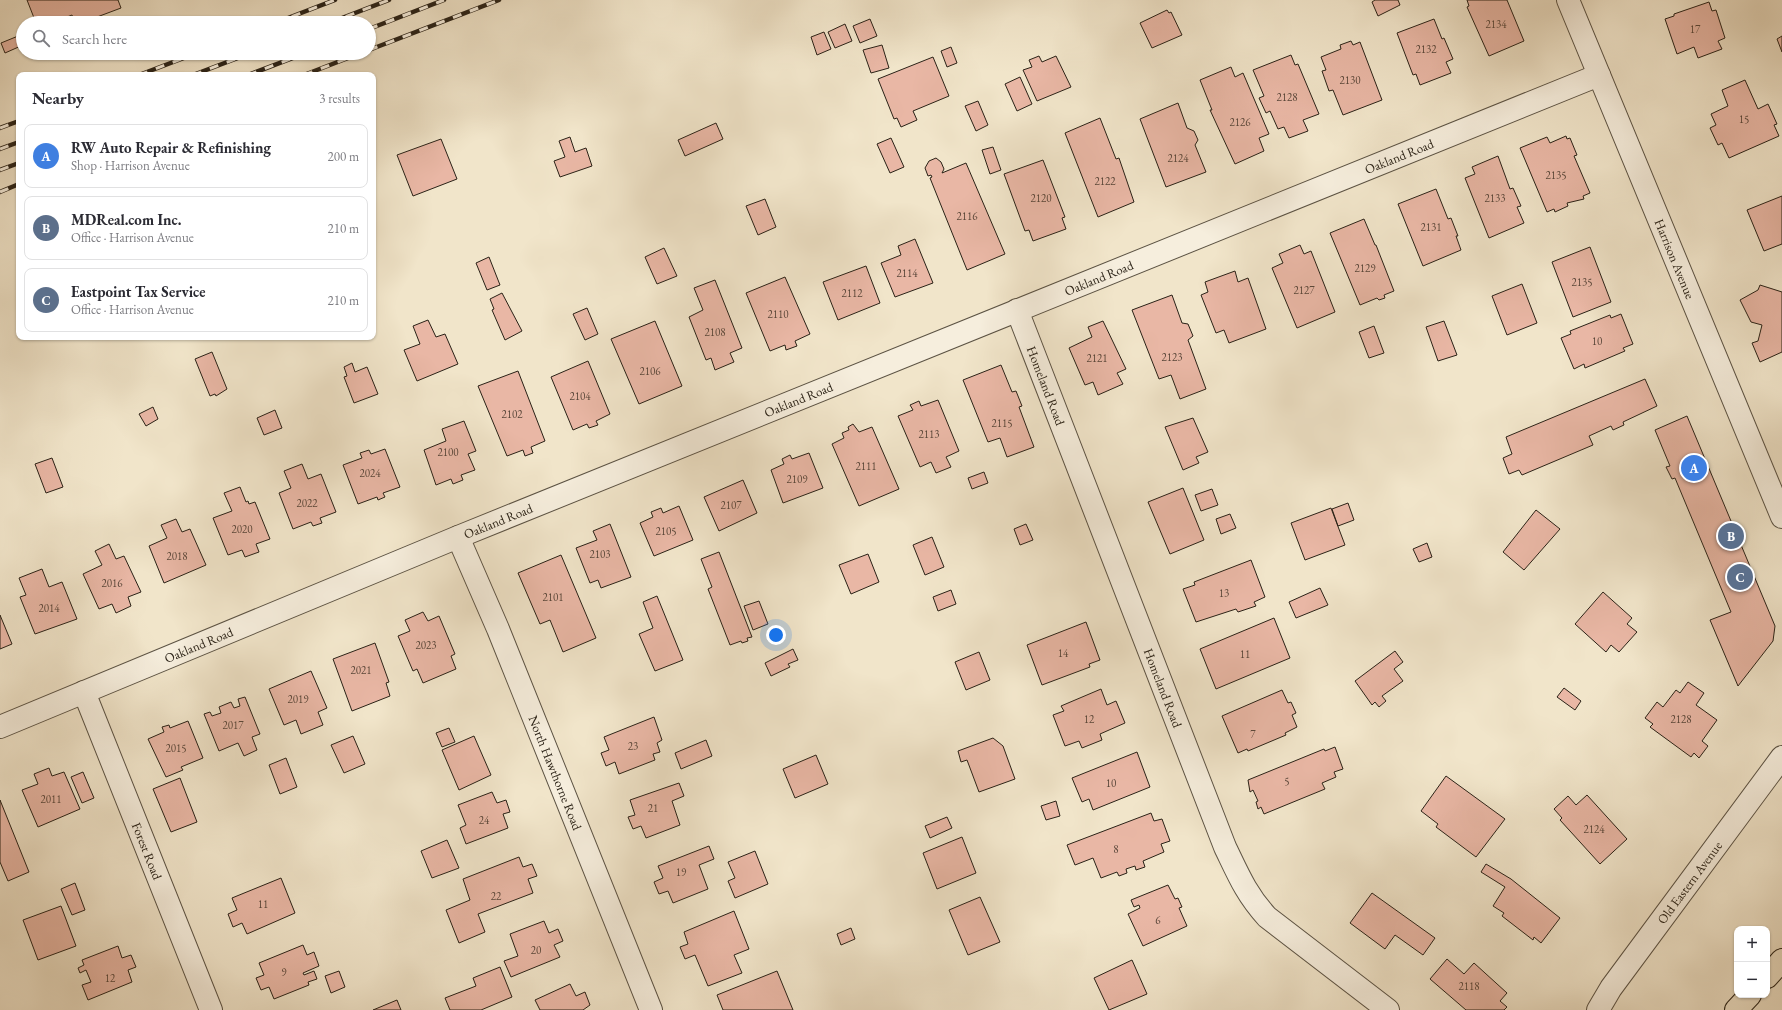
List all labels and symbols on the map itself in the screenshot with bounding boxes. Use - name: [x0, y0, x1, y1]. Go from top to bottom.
- house number: 2134: [1485, 17, 1507, 31]
- house number: 17: [1690, 22, 1701, 36]
- house number: 2132: [1415, 42, 1437, 56]
- house number: 2130: [1339, 73, 1361, 87]
- house number: 2128: [1276, 90, 1298, 104]
- house number: 15: [1739, 112, 1749, 126]
- house number: 2126: [1229, 115, 1251, 129]
- street label: Oakland Road: [1362, 135, 1436, 178]
- house number: 2124: [1167, 151, 1189, 165]
- house number: 2135: [1545, 168, 1567, 182]
- house number: 2122: [1094, 174, 1116, 188]
- house number: 2120: [1030, 191, 1052, 205]
- house number: 2133: [1484, 191, 1506, 205]
- house number: 2116: [956, 209, 978, 223]
- street label: Harrison Avenue: [1651, 216, 1699, 301]
- house number: 2131: [1420, 220, 1442, 234]
- street label: Oakland Road: [1062, 256, 1136, 300]
- house number: 2129: [1354, 261, 1376, 275]
- house number: 2114: [896, 266, 918, 280]
- house number: 2135: [1571, 275, 1593, 289]
- house number: 2127: [1293, 283, 1315, 297]
- house number: 2112: [841, 286, 863, 300]
- house number: 2110: [767, 307, 789, 321]
- house number: 2108: [704, 325, 726, 339]
- house number: 10: [1592, 334, 1602, 348]
- street label: Homeland Road: [1023, 344, 1069, 428]
- house number: 2123: [1161, 350, 1183, 364]
- house number: 2121: [1086, 351, 1108, 365]
- house number: 2106: [639, 364, 661, 378]
- street label: Oakland Road: [762, 378, 836, 421]
- house number: 2104: [569, 389, 591, 403]
- house number: 2102: [501, 407, 523, 421]
- house number: 2115: [991, 416, 1013, 430]
- house number: 2113: [918, 427, 940, 441]
- house number: 2100: [437, 445, 459, 459]
- pin: A: [1681, 453, 1707, 483]
- house number: 2111: [855, 459, 877, 473]
- house number: 2024: [359, 466, 381, 480]
- house number: 2109: [786, 472, 808, 486]
- house number: 2022: [296, 496, 318, 510]
- house number: 2107: [720, 498, 742, 512]
- street label: Oakland Road: [461, 500, 536, 543]
- pin: B: [1718, 521, 1744, 551]
- house number: 2020: [231, 522, 253, 536]
- house number: 2105: [655, 524, 677, 538]
- house number: 2103: [589, 547, 611, 561]
- house number: 2018: [166, 549, 188, 563]
- pin: C: [1727, 562, 1753, 592]
- house number: 2016: [101, 576, 123, 590]
- house number: 13: [1219, 586, 1229, 600]
- house number: 2101: [542, 590, 564, 604]
- house number: 2014: [38, 601, 60, 615]
- street label: Oakland Road: [162, 623, 236, 667]
- your location: [766, 625, 786, 645]
- house number: 2023: [415, 638, 437, 652]
- house number: 14: [1058, 646, 1069, 660]
- street label: Homeland Road: [1140, 646, 1186, 730]
- house number: 11: [1240, 647, 1250, 661]
- house number: 2021: [350, 663, 372, 677]
- house number: 2019: [287, 692, 309, 706]
- house number: 12: [1084, 712, 1095, 726]
- house number: 2128: [1670, 712, 1692, 726]
- street label: North Hawthorne Road: [525, 713, 586, 833]
- house number: 2017: [222, 718, 244, 732]
- house number: 7: [1250, 727, 1256, 741]
- house number: 23: [628, 739, 638, 753]
- house number: 2015: [165, 741, 187, 755]
- house number: 5: [1284, 774, 1290, 788]
- house number: 10: [1106, 776, 1116, 790]
- house number: 2011: [40, 792, 62, 806]
- house number: 21: [648, 801, 658, 815]
- house number: 24: [479, 813, 490, 827]
- street label: Forest Road: [128, 820, 166, 883]
- house number: 2124: [1583, 822, 1605, 836]
- street label: Old Eastern Avenue: [1653, 838, 1726, 927]
- house number: 8: [1113, 842, 1119, 856]
- house number: 19: [676, 865, 687, 879]
- house number: 22: [491, 889, 502, 903]
- house number: 11: [258, 897, 268, 911]
- house number: 6: [1155, 913, 1161, 927]
- house number: 20: [531, 943, 541, 957]
- house number: 9: [281, 965, 287, 979]
- house number: 12: [105, 971, 116, 985]
- house number: 2118: [1458, 979, 1480, 993]

